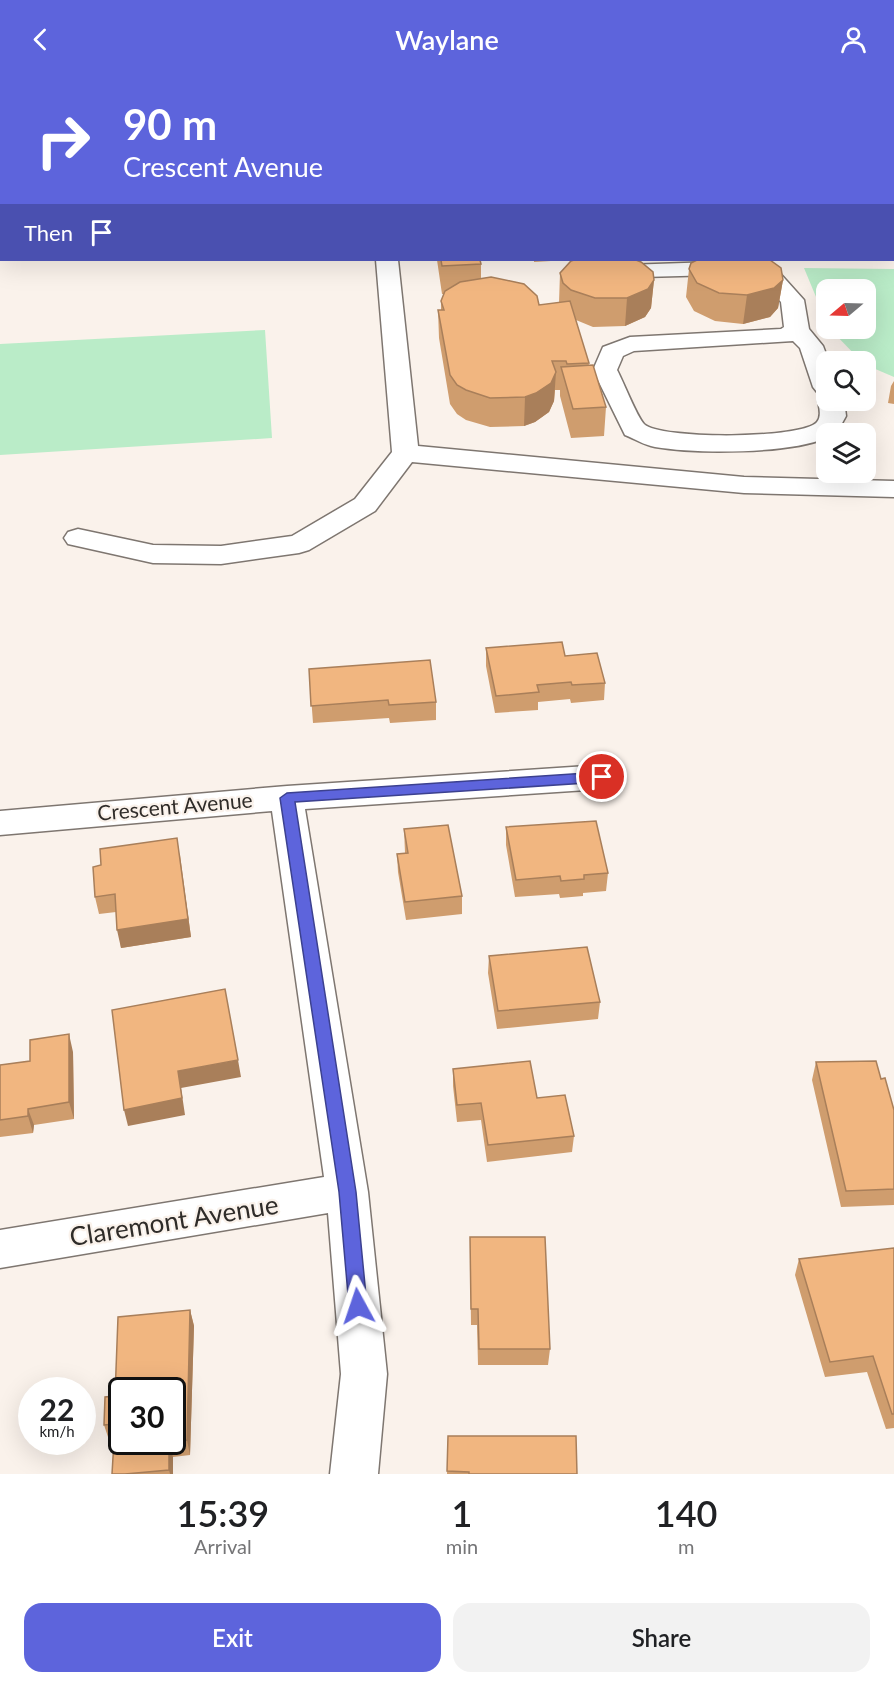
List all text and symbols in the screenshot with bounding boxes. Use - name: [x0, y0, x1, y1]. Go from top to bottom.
- icon: back: [24, 23, 57, 56]
- text: Waylane: [395, 23, 499, 56]
- icon: person: [837, 23, 870, 56]
- text: 90 m: [123, 99, 217, 149]
- icon: right: [24, 102, 102, 180]
- text: Crescent Avenue: [123, 150, 323, 183]
- icon: arrive: [85, 216, 118, 249]
- text: Then: [24, 219, 73, 246]
- north arrow: [816, 279, 876, 339]
- map controls: [816, 279, 876, 483]
- button: search: [816, 351, 876, 411]
- button: layers: [816, 423, 876, 483]
- pin: [576, 751, 627, 802]
- icon: arrive: [585, 760, 618, 793]
- street label: Crescent Avenue: [96, 786, 253, 825]
- street label: Claremont Avenue: [67, 1188, 280, 1252]
- position arrow: [326, 1274, 390, 1338]
- speed limit sign: 30: [108, 1377, 186, 1455]
- text: 22: [40, 1391, 74, 1427]
- text: km/h: [39, 1422, 75, 1440]
- text: 15:39: [177, 1491, 269, 1535]
- text: 1: [452, 1491, 472, 1535]
- text: 140: [655, 1491, 717, 1535]
- text: Arrival: [194, 1534, 252, 1558]
- text: min: [446, 1534, 478, 1558]
- text: m: [678, 1534, 694, 1558]
- button: Exit: [24, 1603, 441, 1672]
- button: Share: [453, 1603, 870, 1672]

